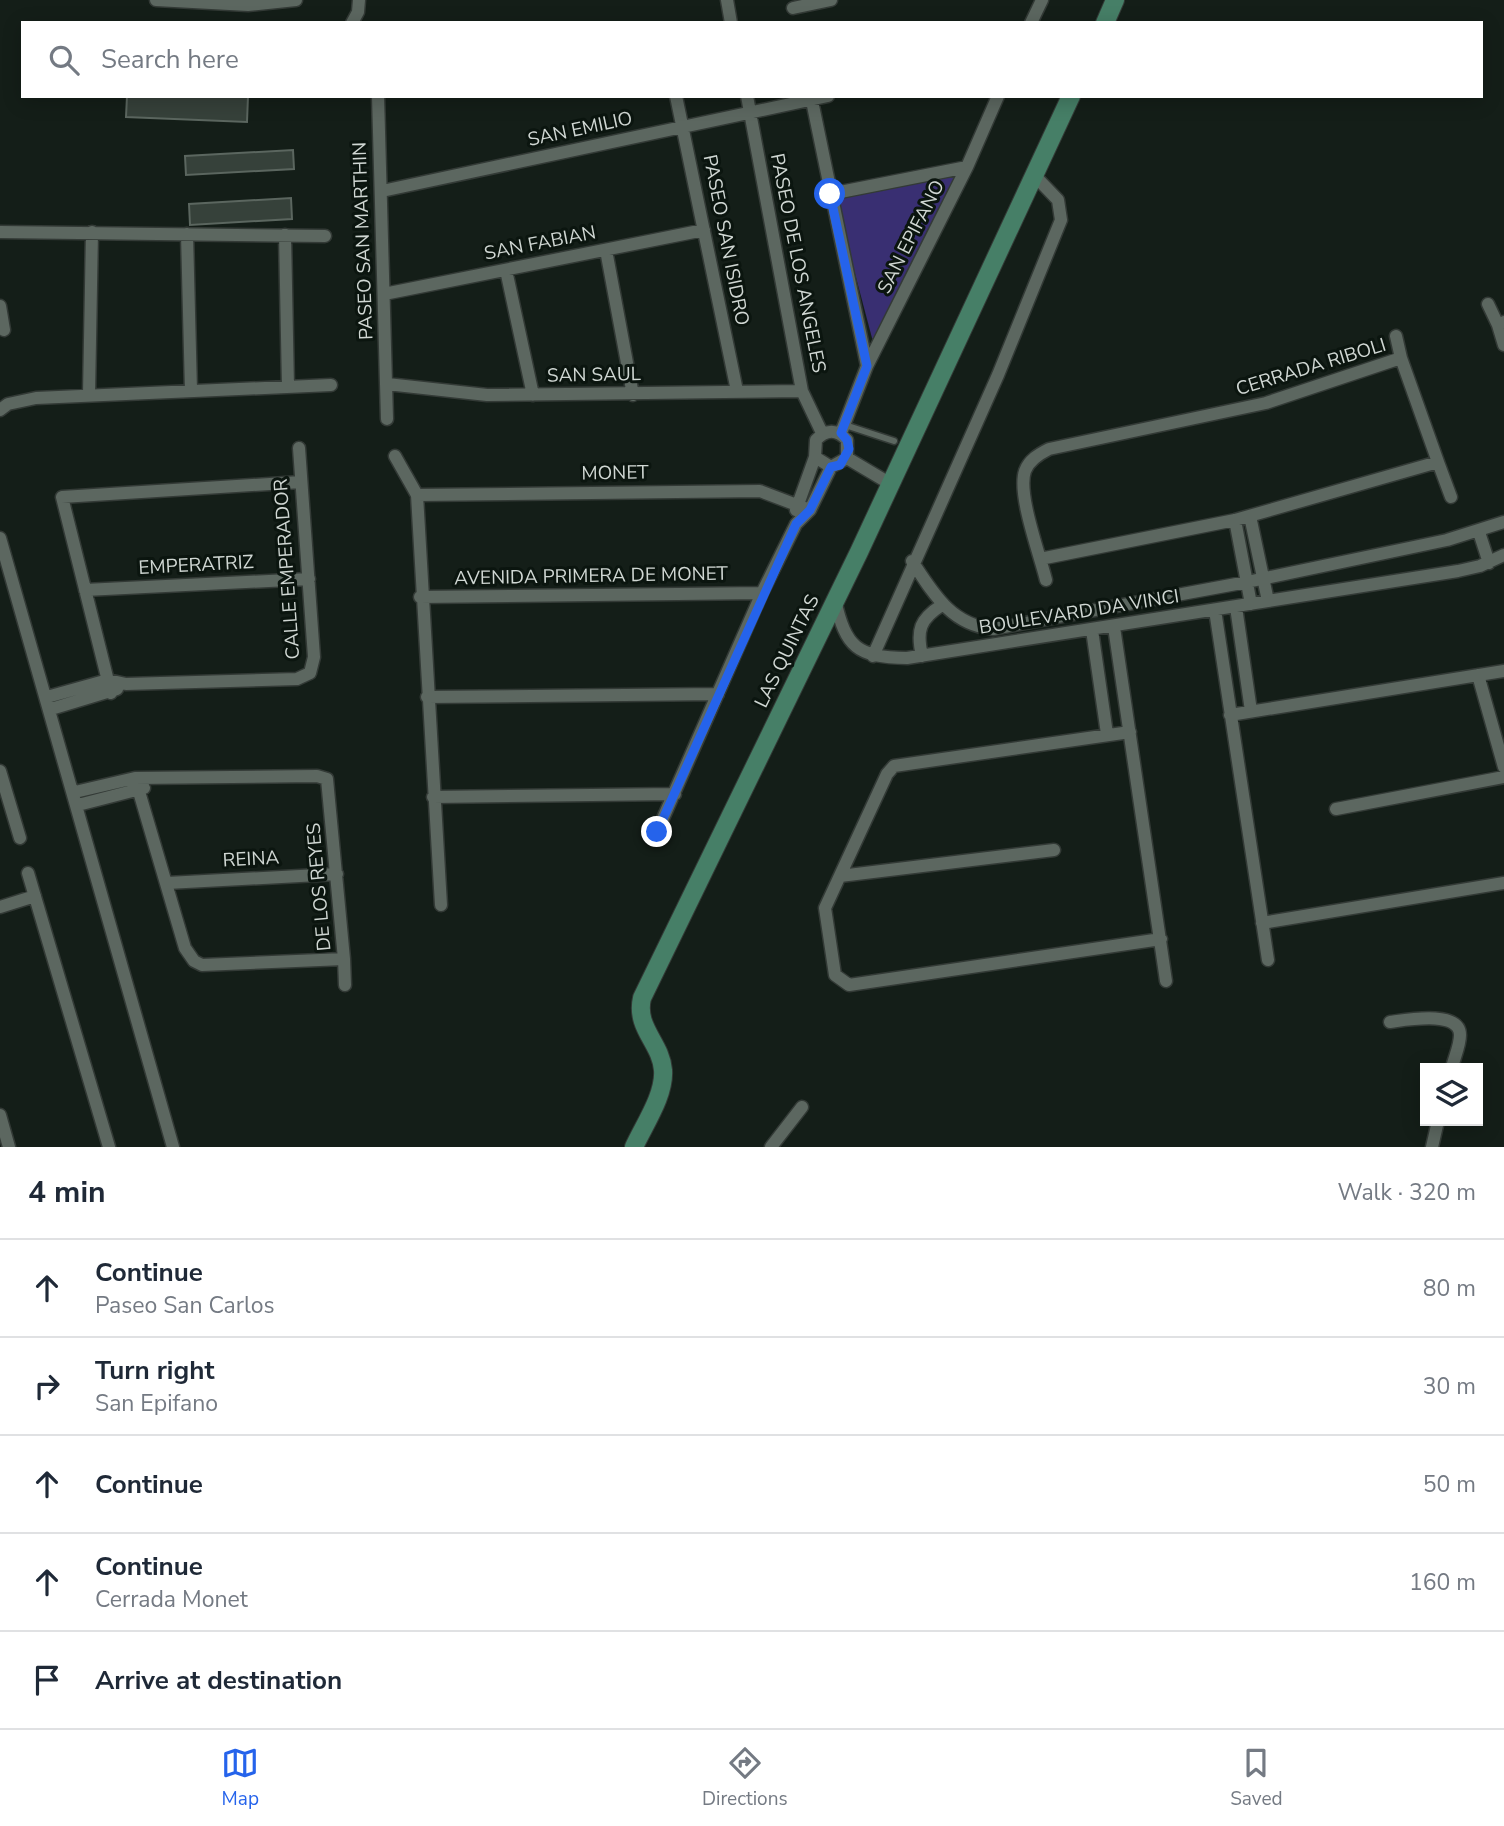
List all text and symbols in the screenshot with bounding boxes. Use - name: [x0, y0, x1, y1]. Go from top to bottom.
- search box: [21, 21, 1483, 98]
- icon: search: [45, 41, 83, 79]
- text: Search here: [101, 42, 239, 77]
- street label: SAN EMILIO: [525, 105, 635, 153]
- street label: PASEO SAN MARTHIN: [347, 141, 379, 341]
- street label: PASEO DE LOS ANGELES: [764, 151, 832, 375]
- street label: PASEO SAN ISIDRO: [697, 152, 755, 328]
- street label: SAN EPIFANO: [871, 176, 951, 298]
- route start: [814, 178, 845, 209]
- street label: SAN FABIAN: [482, 219, 598, 267]
- street label: CERRADA RIBOLI: [1233, 332, 1389, 402]
- street label: SAN SAUL: [547, 361, 642, 389]
- street label: MONET: [581, 459, 649, 487]
- street label: CALLE EMPERADOR: [268, 478, 306, 660]
- street label: EMPERATRIZ: [138, 549, 254, 581]
- street label: AVENIDA PRIMERA DE MONET: [454, 561, 729, 591]
- street label: BOULEVARD DA VINCI: [977, 583, 1181, 641]
- street label: LAS QUINTAS: [748, 590, 826, 712]
- route end: [641, 816, 672, 847]
- street label: DE LOS REYES: [300, 822, 338, 952]
- street label: REINA: [222, 845, 280, 873]
- map controls: [1420, 1063, 1483, 1126]
- button: layers: [1420, 1063, 1483, 1126]
- text: 4 min: [28, 1172, 106, 1213]
- text: Walk · 320 m: [1337, 1177, 1476, 1208]
- text: Continue: [95, 1255, 203, 1290]
- icon: ahead: [28, 1269, 66, 1307]
- text: 80 m: [1423, 1273, 1476, 1304]
- text: Paseo San Carlos: [95, 1290, 275, 1321]
- text: Turn right: [95, 1353, 214, 1388]
- icon: right: [28, 1367, 66, 1405]
- text: 30 m: [1423, 1371, 1476, 1402]
- text: San Epifano: [95, 1388, 218, 1419]
- icon: ahead: [28, 1465, 66, 1503]
- text: Continue: [95, 1467, 203, 1502]
- text: 50 m: [1423, 1469, 1476, 1500]
- text: Continue: [95, 1549, 203, 1584]
- icon: ahead: [28, 1563, 66, 1601]
- text: 160 m: [1409, 1567, 1476, 1598]
- text: Cerrada Monet: [95, 1584, 248, 1615]
- icon: arrive: [28, 1661, 66, 1699]
- text: Arrive at destination: [95, 1663, 342, 1698]
- tab: Map: [221, 1744, 259, 1812]
- tab: Directions: [702, 1744, 788, 1812]
- tab: Saved: [1230, 1744, 1283, 1812]

